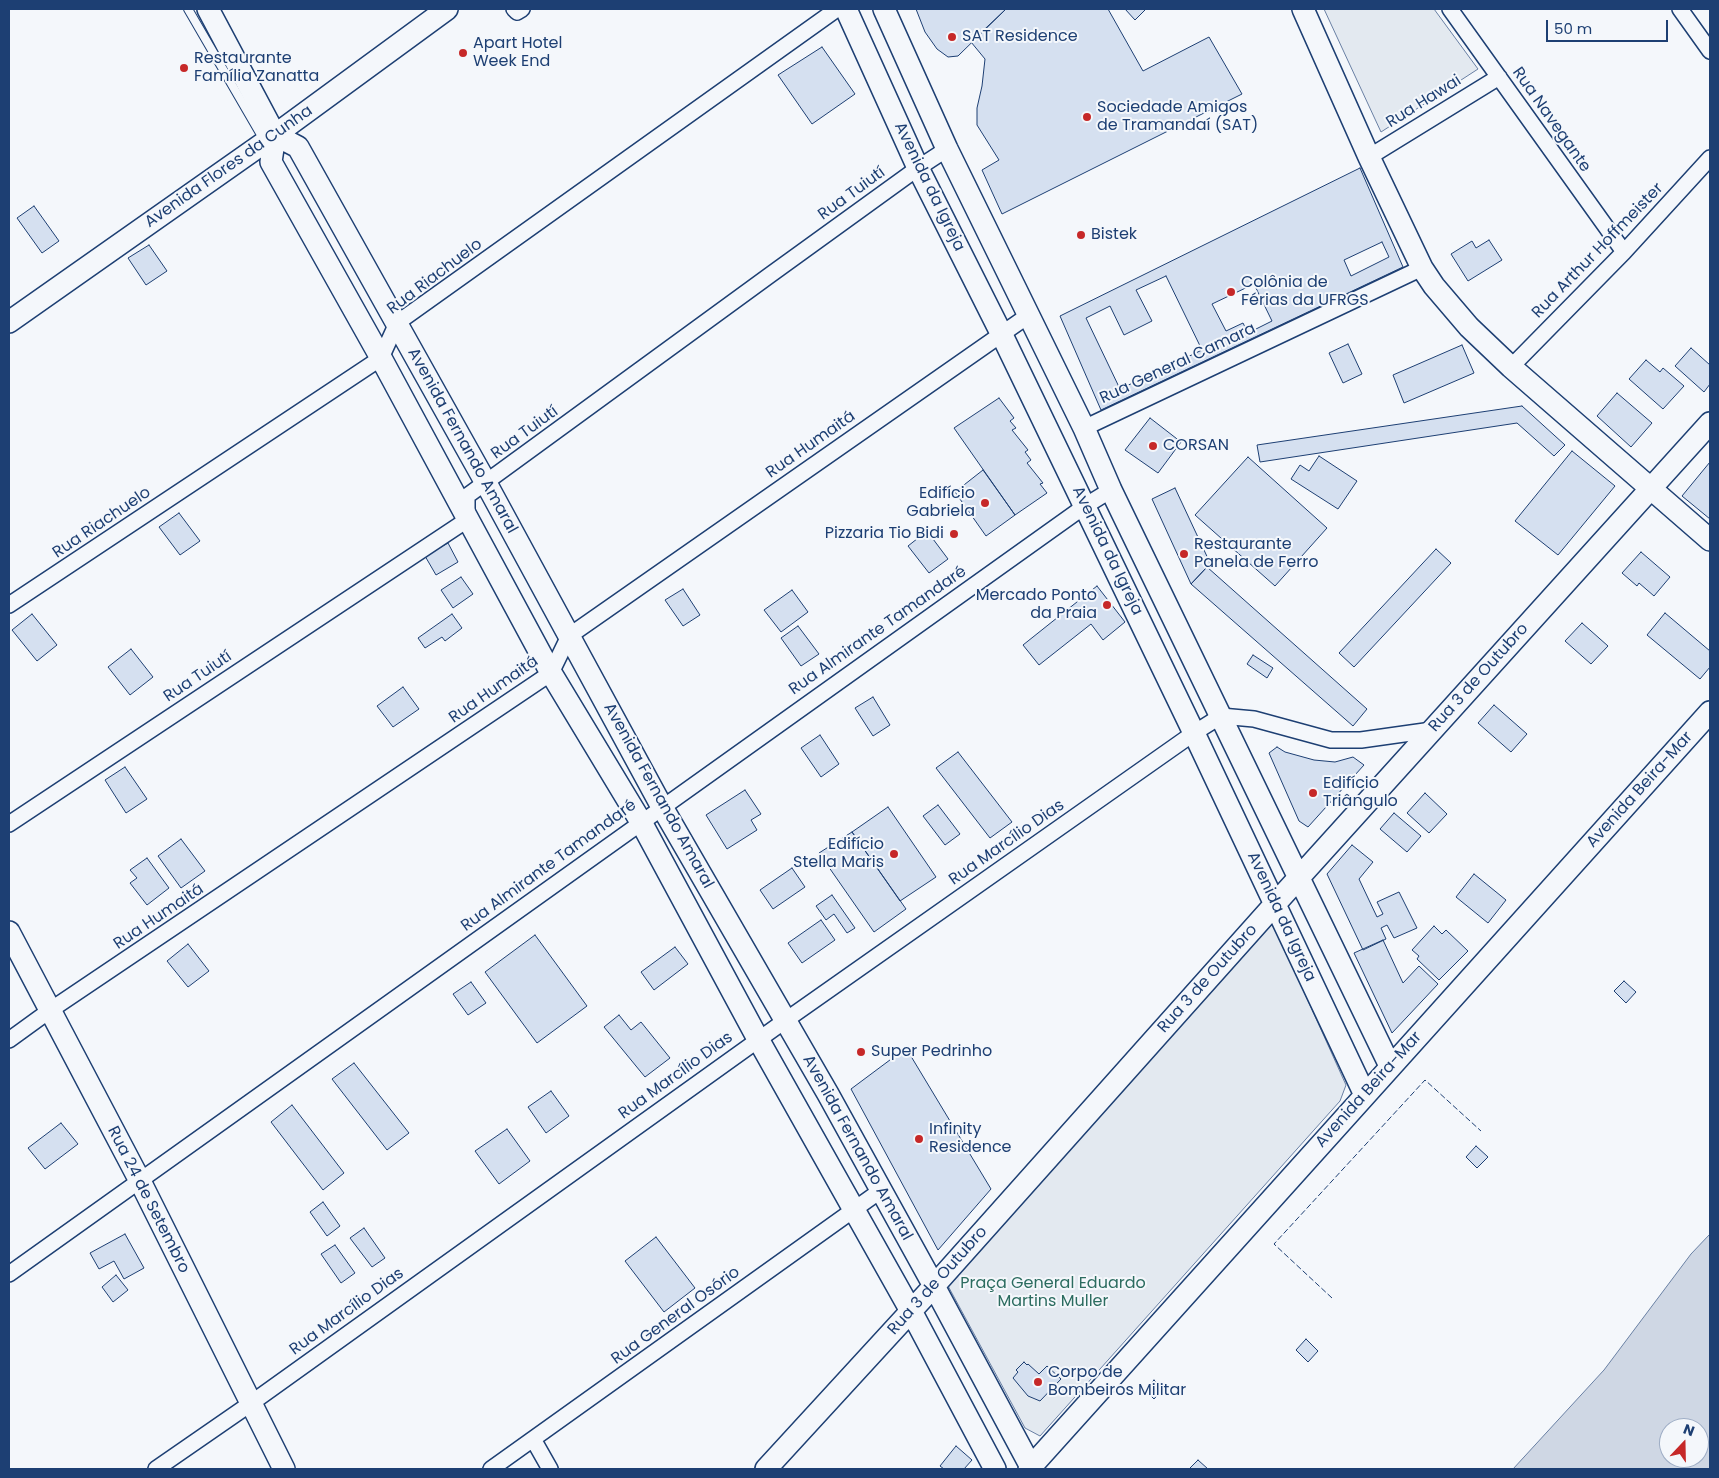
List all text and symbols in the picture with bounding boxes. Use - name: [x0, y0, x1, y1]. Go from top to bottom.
- scale bar: [1549, 10, 1672, 42]
- text: 50 m: [1554, 18, 1592, 39]
- place label: SAT Residence: [962, 27, 1078, 47]
- marker: SAT Residence: [946, 31, 958, 43]
- place label: Apart Hotel Week End: [473, 34, 562, 72]
- marker: Apart Hotel Week End: [457, 47, 469, 59]
- place label: Restaurante Família Zanatta: [194, 49, 319, 87]
- marker: Restaurante Família Zanatta: [178, 62, 190, 74]
- street label: Rua Navegante: [1508, 64, 1594, 176]
- street label: Rua Hawai: [1383, 71, 1465, 133]
- place label: Sociedade Amigos de Tramandaí (SAT): [1097, 98, 1258, 136]
- street label: Avenida Flores da Cunha: [141, 102, 317, 232]
- marker: Sociedade Amigos de Tramandaí (SAT): [1081, 111, 1093, 123]
- street label: Avenida da Igreja: [889, 119, 969, 255]
- street label: Rua Tuiutí: [815, 163, 889, 225]
- street label: Rua Arthur Hoffmeister: [1528, 179, 1668, 323]
- place label: Bistek: [1091, 225, 1137, 245]
- marker: Bistek: [1075, 229, 1087, 241]
- street label: Rua Riachuelo: [384, 235, 486, 319]
- place label: Colônia de Férias da UFRGS: [1241, 273, 1369, 311]
- marker: Colônia de Férias da UFRGS: [1225, 286, 1237, 298]
- street label: Rua General Camara: [1097, 319, 1259, 409]
- street label: Avenida Fernando Amaral: [403, 345, 521, 537]
- street label: Rua Tuiutí: [488, 402, 562, 464]
- street label: Rua Humaitá: [763, 407, 859, 483]
- place label: CORSAN: [1163, 436, 1229, 456]
- marker: CORSAN: [1147, 440, 1159, 452]
- street label: Rua Riachuelo: [49, 483, 155, 563]
- street label: Avenida da Igreja: [1067, 483, 1147, 619]
- place label: Edifício Gabriela: [906, 484, 975, 522]
- marker: Edifício Gabriela: [979, 497, 991, 509]
- place label: Pizzaria Tio Bidi: [825, 524, 944, 544]
- marker: Pizzaria Tio Bidi: [948, 528, 960, 540]
- place label: Restaurante Panela de Ferro: [1194, 535, 1318, 573]
- marker: Restaurante Panela de Ferro: [1178, 548, 1190, 560]
- street label: Rua Almirante Tamandaré: [786, 562, 970, 700]
- place label: Mercado Ponto da Praia: [976, 586, 1097, 624]
- marker: Mercado Ponto da Praia: [1101, 599, 1113, 611]
- street label: Rua 3 de Outubro: [1425, 620, 1533, 736]
- street label: Rua Tuiutí: [160, 647, 236, 707]
- street label: Rua Humaitá: [446, 652, 542, 728]
- street label: Avenida Fernando Amaral: [599, 700, 717, 892]
- street label: Avenida Beira-Mar: [1583, 728, 1697, 852]
- place label: Edifício Triângulo: [1323, 774, 1398, 812]
- marker: Edifício Triângulo: [1307, 787, 1319, 799]
- street label: Rua Almirante Tamandaré: [458, 796, 640, 936]
- street label: Rua Marcílio Dias: [946, 796, 1068, 890]
- place label: Edifício Stella Maris: [793, 835, 884, 873]
- marker: Edifício Stella Maris: [888, 848, 900, 860]
- street label: Avenida da Igreja: [1242, 849, 1320, 985]
- street label: Rua Humaitá: [110, 880, 208, 954]
- street label: Rua 3 de Outubro: [1154, 921, 1262, 1037]
- street label: Rua Marcílio Dias: [615, 1028, 737, 1124]
- street label: Avenida Beira-Mar: [1312, 1028, 1426, 1152]
- place label: Super Pedrinho: [871, 1042, 992, 1062]
- marker: Super Pedrinho: [855, 1046, 867, 1058]
- street label: Avenida Fernando Amaral: [798, 1052, 916, 1244]
- place label: Infinity Residence: [929, 1120, 1012, 1158]
- street label: Rua 24 de Setembro: [103, 1123, 193, 1277]
- marker: Infinity Residence: [913, 1133, 925, 1145]
- street label: Rua 3 de Outubro: [884, 1223, 992, 1339]
- street label: Rua General Osório: [608, 1263, 744, 1369]
- street label: Rua Marcílio Dias: [286, 1264, 408, 1360]
- park label: Praça General Eduardo Martins Muller: [960, 1274, 1146, 1312]
- place label: Corpo de Bombeiros Militar: [1048, 1363, 1186, 1401]
- marker: Corpo de Bombeiros Militar: [1032, 1376, 1044, 1388]
- north arrow: [1659, 1418, 1709, 1468]
- text: N: [1681, 1419, 1698, 1441]

